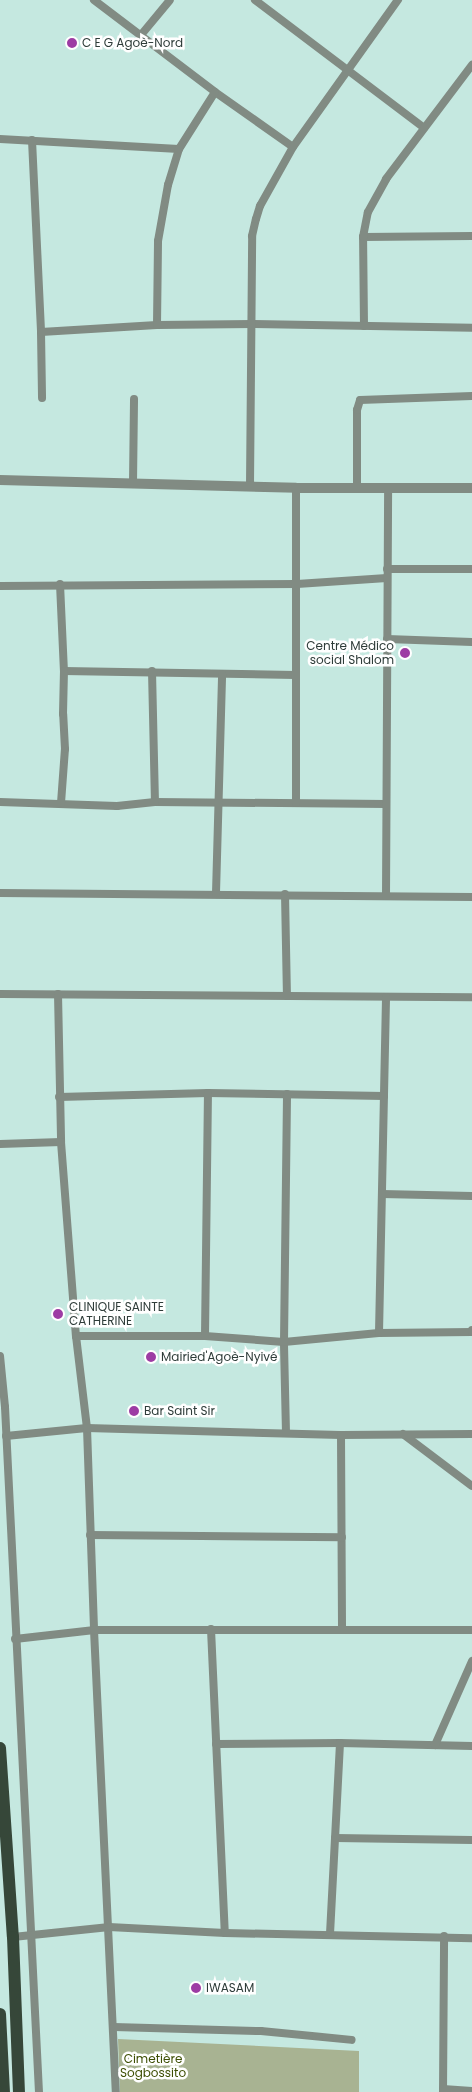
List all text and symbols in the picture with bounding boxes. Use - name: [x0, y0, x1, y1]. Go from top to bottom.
- place label: C E G Agoè-Nord: [82, 36, 183, 50]
- marker: C E G Agoè-Nord: [66, 37, 78, 49]
- place label: Centre Médico social Shalom: [306, 639, 394, 667]
- marker: Centre Médico social Shalom: [398, 646, 412, 660]
- place label: CLINIQUE SAINTE CATHERINE: [69, 1300, 164, 1328]
- marker: CLINIQUE SAINTE CATHERINE: [51, 1307, 65, 1321]
- place label: Mairied'Agoè-Nyivé: [161, 1350, 278, 1364]
- marker: Mairied'Agoè-Nyivé: [145, 1351, 157, 1363]
- place label: Bar Saint Sir: [144, 1404, 215, 1418]
- marker: Bar Saint Sir: [128, 1405, 140, 1417]
- place label: IWASAM: [206, 1981, 254, 1995]
- marker: IWASAM: [190, 1982, 202, 1994]
- park label: Cimetière Sogbossito: [120, 2052, 186, 2080]

